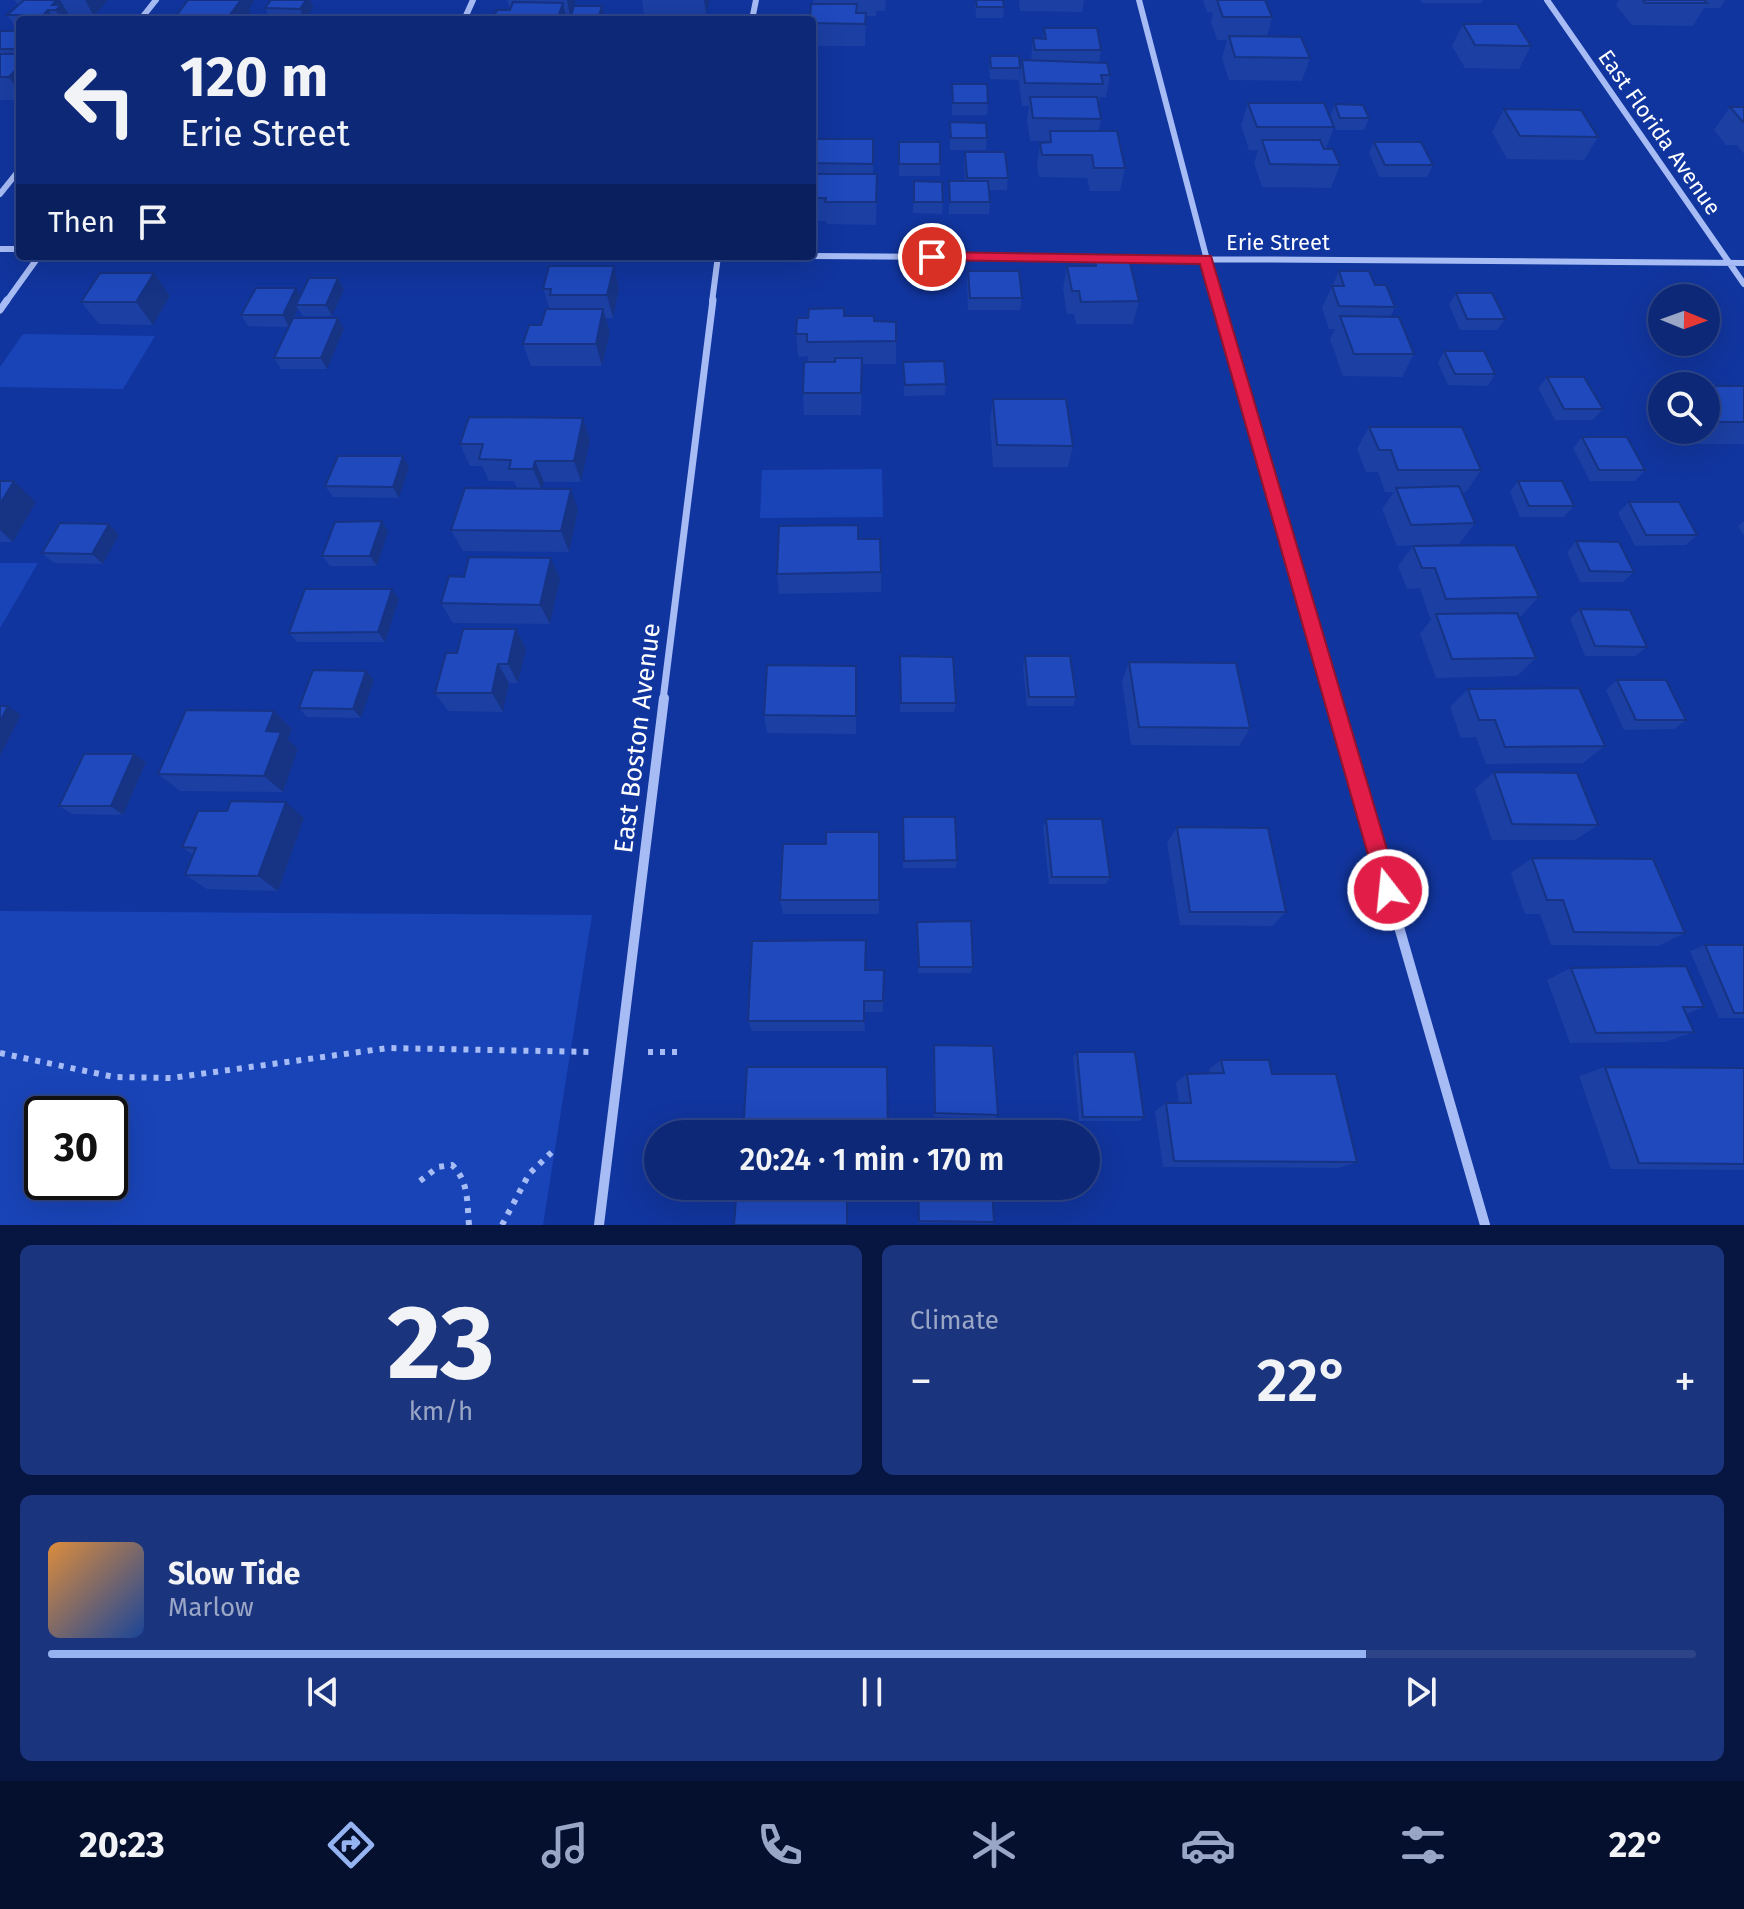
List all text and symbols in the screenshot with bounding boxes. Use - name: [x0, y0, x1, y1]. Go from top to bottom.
- text: 120 m: [180, 44, 328, 111]
- street label: East Florida Avenue: [1592, 44, 1727, 220]
- icon: left: [48, 48, 152, 152]
- text: Erie Street: [180, 112, 350, 156]
- icon: arrive: [131, 200, 175, 244]
- text: Then: [48, 204, 115, 240]
- pin: [898, 223, 966, 291]
- street label: Erie Street: [1226, 229, 1330, 256]
- icon: arrive: [910, 235, 954, 279]
- north arrow: [1648, 284, 1720, 356]
- map controls: [1648, 284, 1720, 444]
- button: search: [1648, 372, 1720, 444]
- street label: East Boston Avenue: [608, 621, 667, 855]
- position arrow: [1346, 848, 1430, 932]
- speed limit sign: 30: [24, 1096, 128, 1200]
- text: 20:24 · 1 min · 170 m: [740, 1142, 1004, 1178]
- text: 23: [387, 1281, 495, 1406]
- text: Climate: [910, 1305, 999, 1336]
- text: 22°: [1257, 1345, 1349, 1417]
- text: −: [910, 1355, 932, 1408]
- text: +: [1674, 1355, 1696, 1408]
- text: km/h: [409, 1396, 473, 1427]
- text: Slow Tide: [168, 1556, 300, 1592]
- text: Marlow: [168, 1592, 254, 1623]
- icon: previous: [301, 1670, 345, 1714]
- icon: pause: [850, 1670, 894, 1714]
- icon: next: [1399, 1670, 1443, 1714]
- icon: directions: [323, 1817, 379, 1873]
- icon: music: [537, 1817, 593, 1873]
- icon: phone: [752, 1817, 808, 1873]
- icon: climate: [966, 1817, 1022, 1873]
- icon: car: [1180, 1817, 1236, 1873]
- icon: filters: [1395, 1817, 1451, 1873]
- text: 20:23: [79, 1823, 165, 1867]
- text: 22°: [1609, 1823, 1665, 1867]

